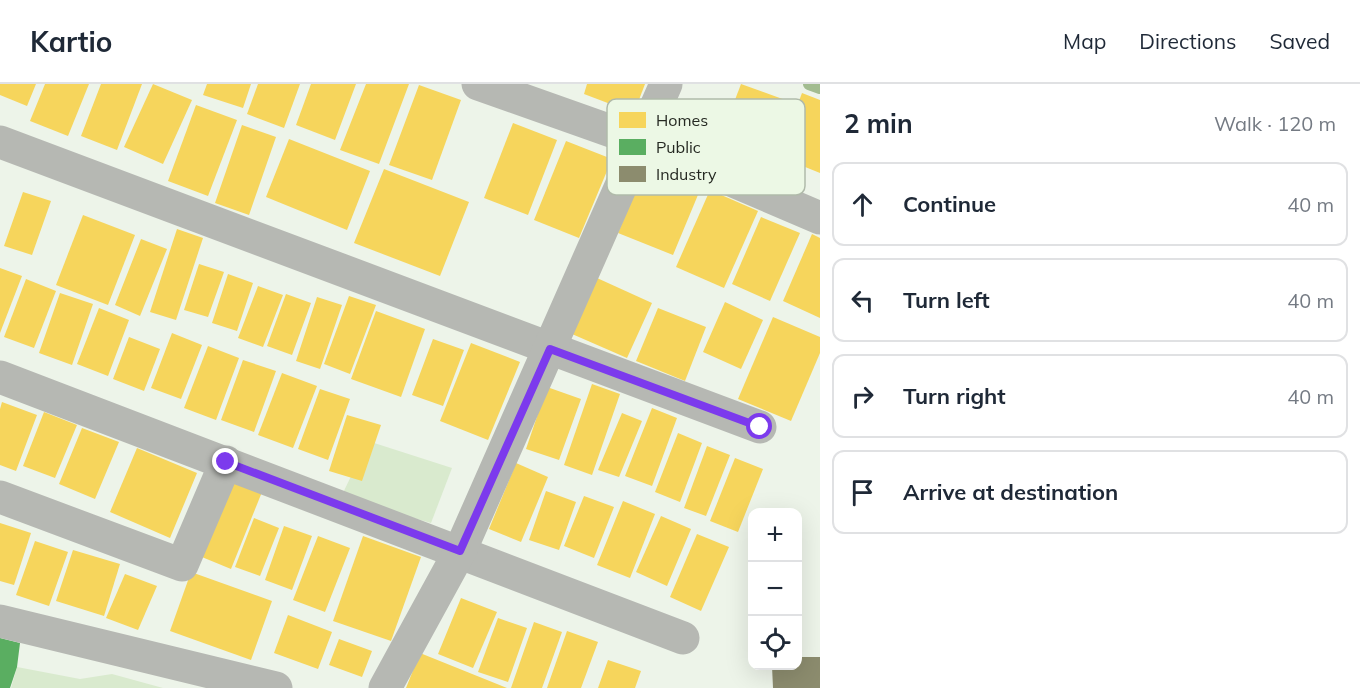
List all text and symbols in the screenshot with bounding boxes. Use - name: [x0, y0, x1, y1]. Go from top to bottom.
- text: Kartio: [30, 24, 112, 59]
- text: Map: [1063, 28, 1106, 54]
- text: Directions: [1139, 28, 1236, 54]
- text: Saved: [1269, 28, 1330, 54]
- legend: [607, 99, 805, 195]
- text: 2 min: [844, 107, 913, 140]
- text: Homes: [656, 110, 708, 130]
- text: Walk · 120 m: [1214, 111, 1336, 136]
- text: Public: [656, 137, 701, 157]
- text: Industry: [656, 164, 717, 184]
- icon: ahead: [846, 188, 879, 221]
- text: Continue: [903, 190, 996, 218]
- text: 40 m: [1287, 192, 1334, 217]
- icon: left: [846, 284, 879, 317]
- text: Turn left: [903, 286, 990, 314]
- text: 40 m: [1287, 288, 1334, 313]
- icon: right: [846, 380, 879, 413]
- text: Turn right: [903, 382, 1006, 410]
- text: 40 m: [1287, 384, 1334, 409]
- route start: [746, 413, 772, 439]
- route end: [212, 448, 238, 474]
- icon: arrive: [846, 476, 879, 509]
- text: Arrive at destination: [903, 478, 1118, 506]
- map controls: [748, 508, 802, 670]
- button: +: [748, 508, 802, 562]
- button: −: [748, 562, 802, 616]
- button: locate: [748, 616, 802, 670]

